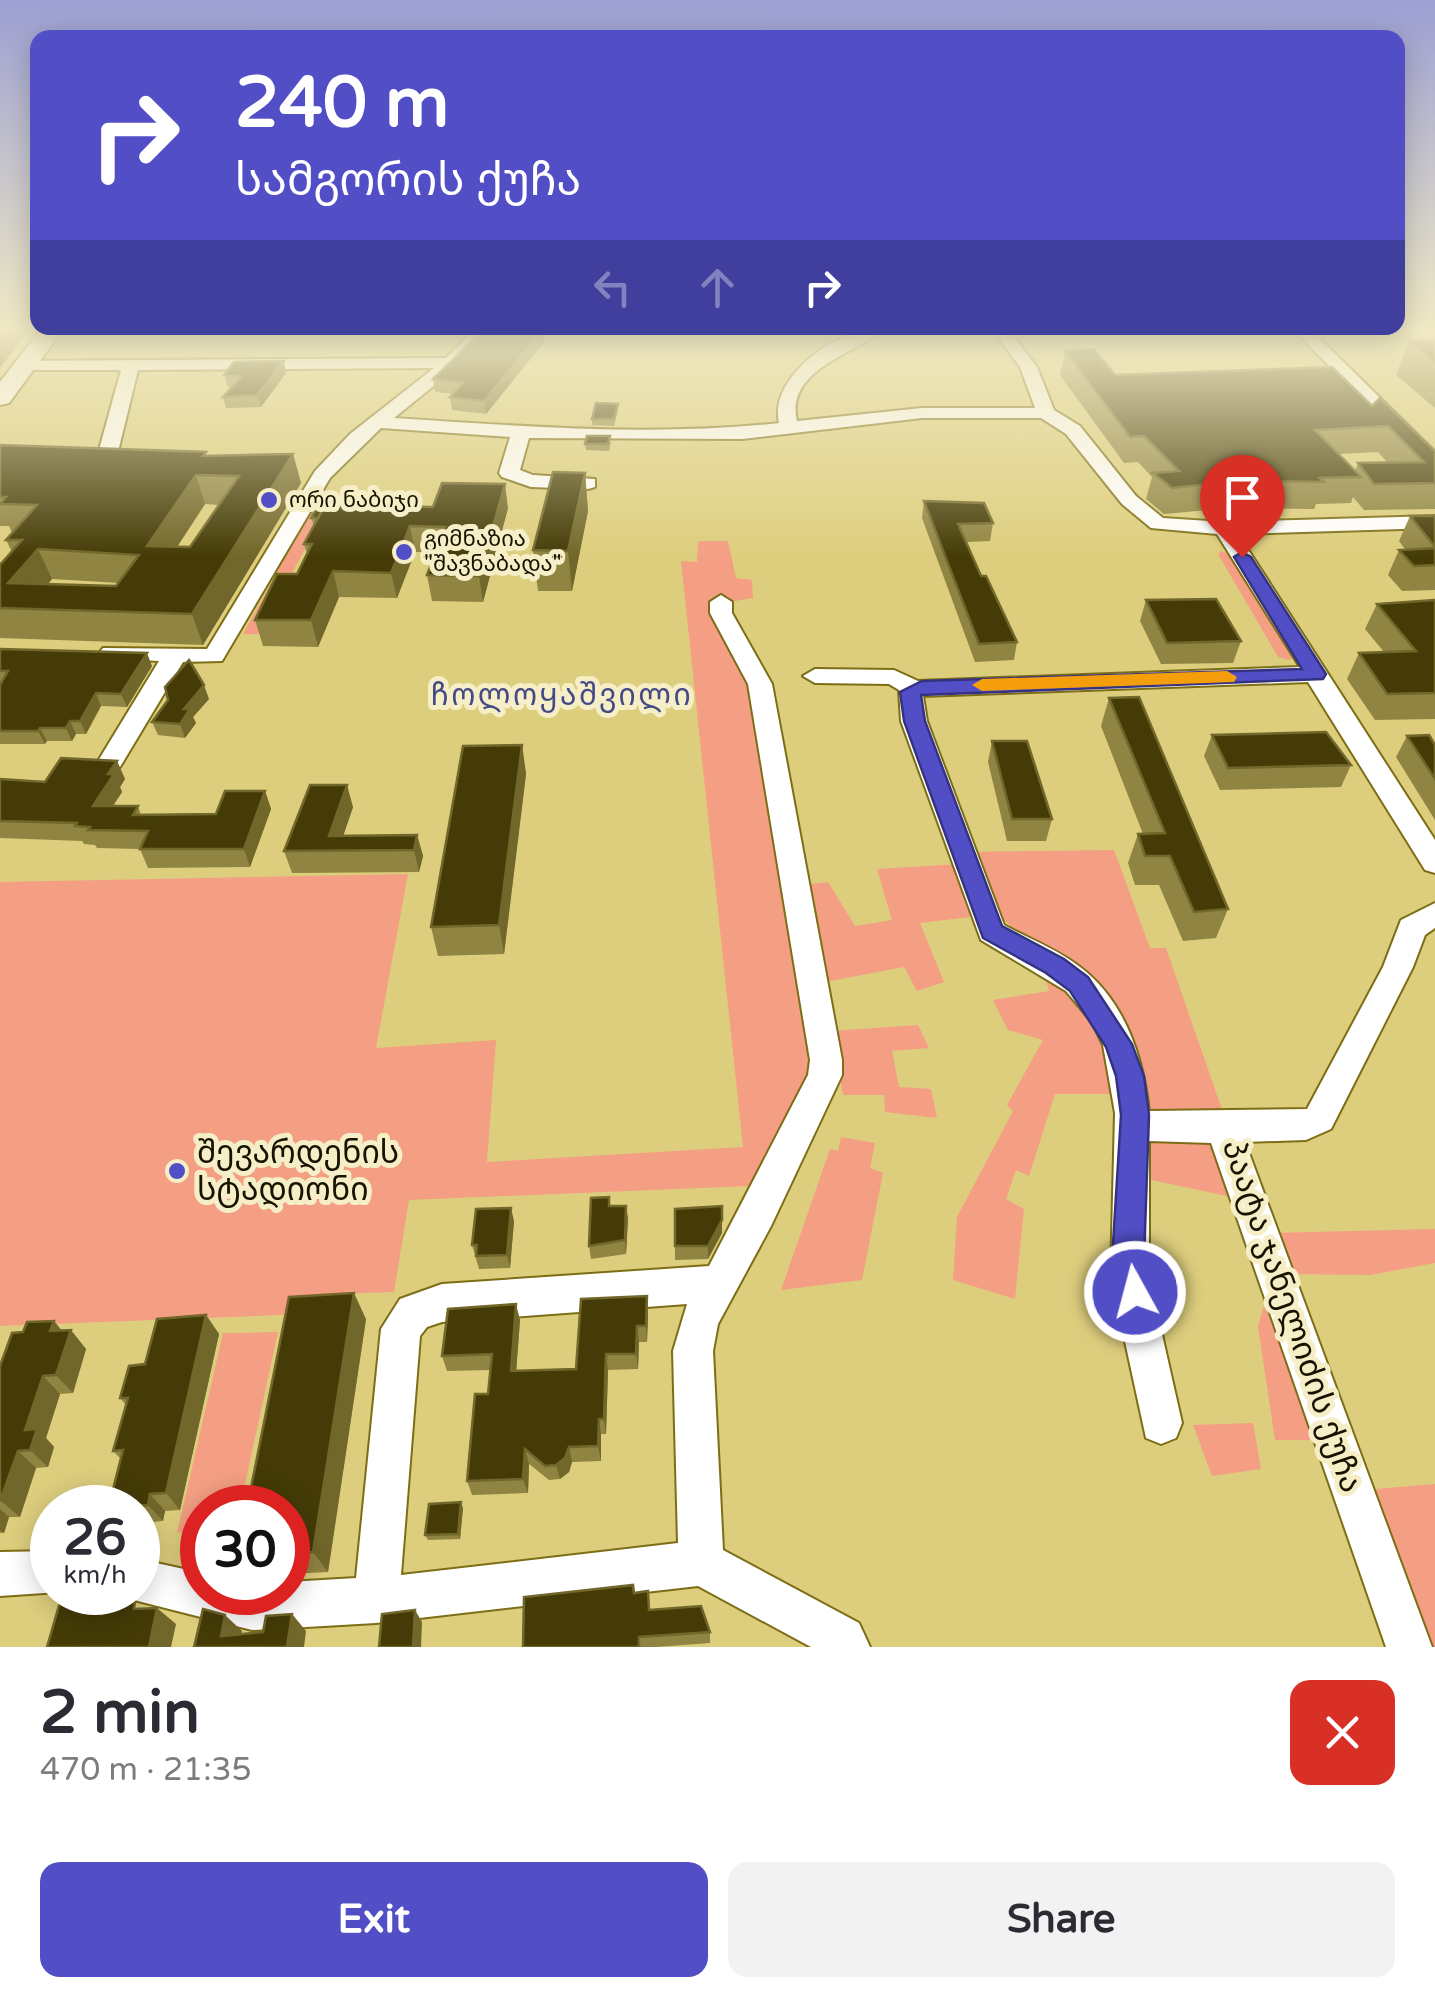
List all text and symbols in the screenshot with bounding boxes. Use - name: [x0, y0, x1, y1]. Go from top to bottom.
- text: 240 m: [235, 62, 449, 146]
- icon: right: [70, 70, 200, 200]
- text: სამგორის ქუჩა: [235, 154, 581, 208]
- icon: left: [585, 260, 640, 315]
- icon: ahead: [690, 260, 745, 315]
- icon: right: [795, 260, 850, 315]
- pin: [1200, 455, 1285, 558]
- icon: arrive: [1215, 470, 1270, 525]
- place label: ორი ნაბიჯი: [289, 487, 419, 513]
- marker: ორი ნაბიჯი: [258, 489, 280, 511]
- place label: გიმნაზია "შავნაბადა": [424, 526, 562, 577]
- marker: გიმნაზია "შავნაბადა": [393, 541, 415, 563]
- district label: ჩოლოყაშვილი: [431, 677, 693, 714]
- place label: შევარდენის სტადიონი: [197, 1134, 399, 1209]
- street label: პაატა ჯანელიძის ქუჩა: [1214, 1134, 1370, 1498]
- marker: შევარდენის სტადიონი: [166, 1160, 188, 1182]
- position arrow: [1083, 1240, 1187, 1344]
- speed limit sign: 30: [180, 1485, 310, 1615]
- text: 26: [64, 1508, 126, 1568]
- text: km/h: [64, 1560, 126, 1590]
- text: 2 min: [40, 1677, 200, 1749]
- button: close: [1290, 1680, 1395, 1785]
- text: 470 m · 21:35: [40, 1751, 252, 1789]
- button: Exit: [40, 1862, 708, 1977]
- button: Share: [728, 1862, 1395, 1977]

